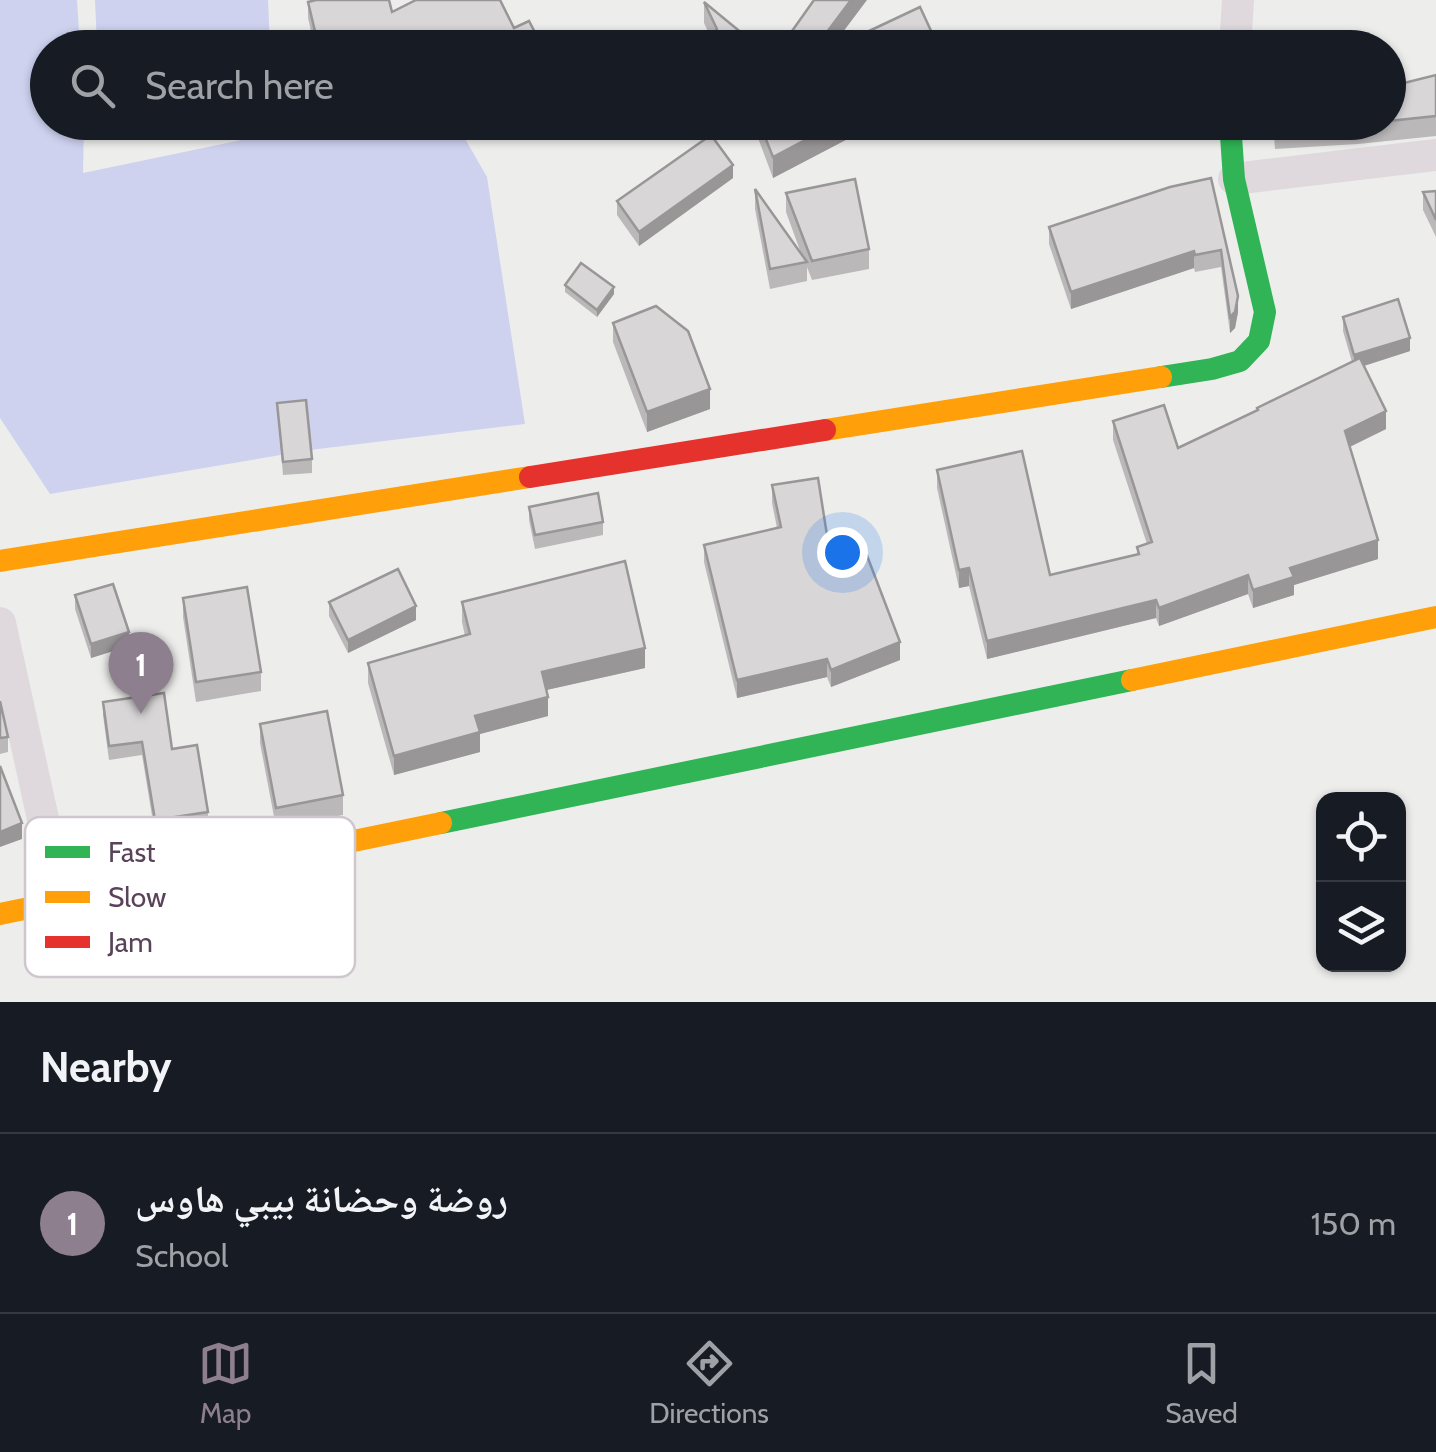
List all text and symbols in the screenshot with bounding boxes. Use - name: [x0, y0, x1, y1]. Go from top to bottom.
- search box: [30, 30, 1406, 140]
- icon: search: [65, 58, 120, 113]
- text: Search here: [145, 62, 334, 109]
- your location: [817, 527, 868, 578]
- pin: 1: [108, 632, 174, 714]
- map controls: [1316, 792, 1406, 972]
- button: locate: [1316, 792, 1406, 882]
- legend: [25, 817, 355, 977]
- text: Fast: [108, 835, 156, 869]
- text: Slow: [108, 880, 166, 914]
- button: layers: [1316, 882, 1406, 972]
- text: Jam: [107, 925, 153, 959]
- text: Nearby: [40, 1041, 172, 1093]
- text: روضة وحضانة بيبي هاوس: [135, 1175, 508, 1222]
- text: 1: [67, 1204, 78, 1243]
- text: 150 m: [1311, 1204, 1396, 1243]
- text: School: [135, 1236, 228, 1275]
- tab: Map: [198, 1336, 253, 1430]
- tab: Directions: [649, 1336, 769, 1430]
- tab: Saved: [1165, 1336, 1238, 1430]

